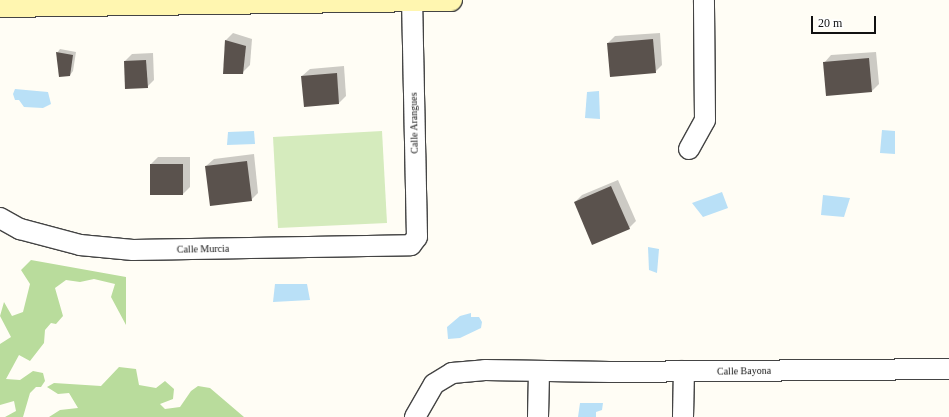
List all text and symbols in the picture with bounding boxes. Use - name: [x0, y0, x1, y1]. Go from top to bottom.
- scale bar: [813, 8, 878, 34]
- text: 20 m: [818, 16, 842, 30]
- street label: Calle Arangues: [407, 92, 421, 154]
- street label: Calle Murcia: [177, 243, 229, 255]
- street label: Calle Bayona: [717, 365, 771, 377]

